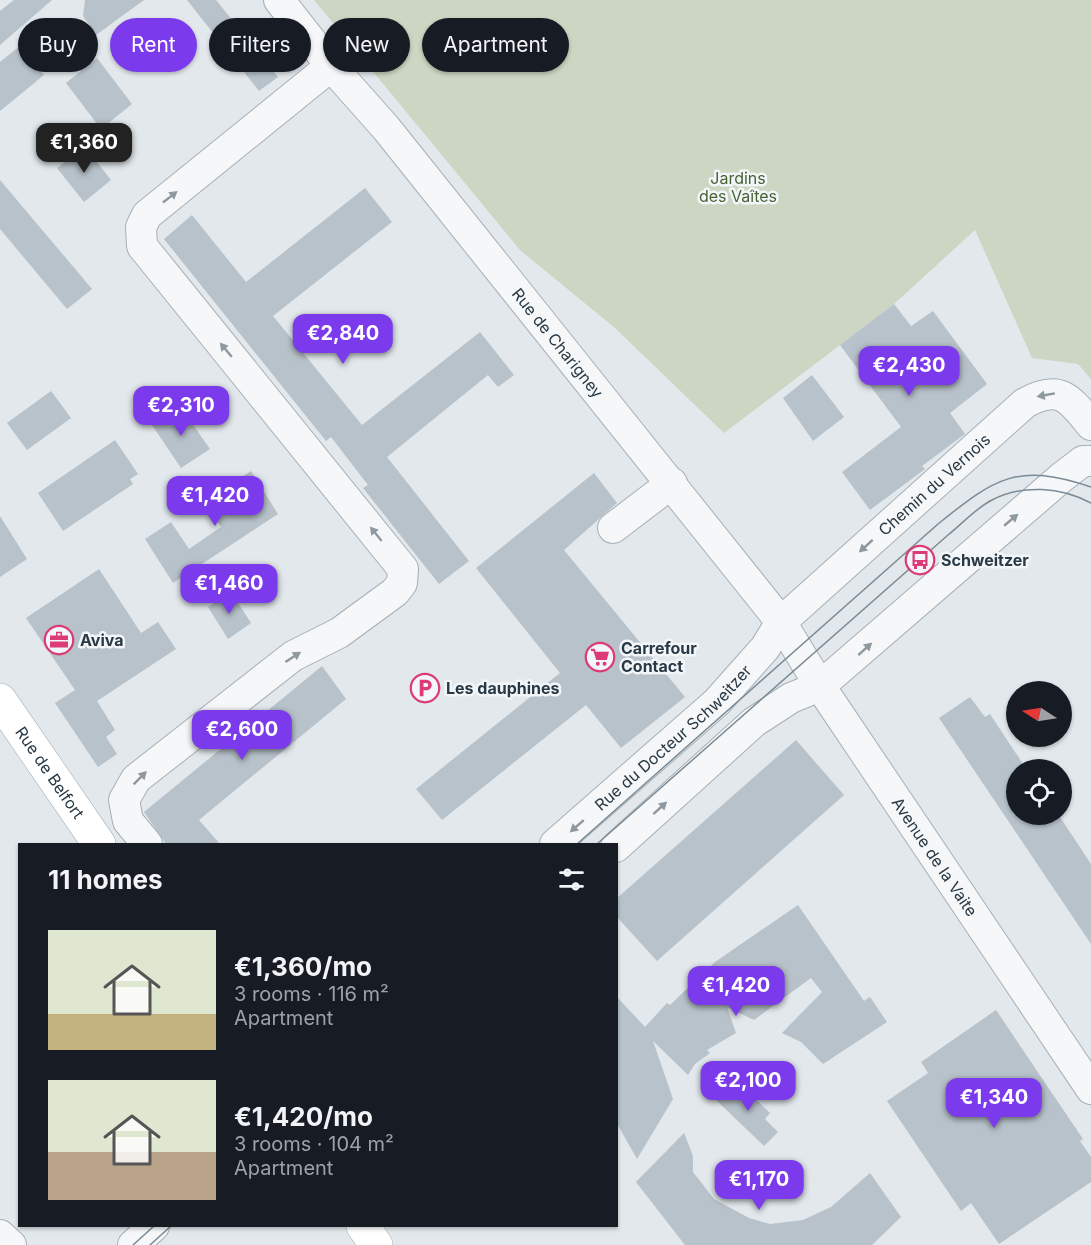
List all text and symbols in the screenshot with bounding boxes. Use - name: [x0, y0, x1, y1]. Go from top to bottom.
- chip: Buy: [18, 18, 98, 72]
- chip: Rent: [110, 18, 197, 72]
- chip: Filters: [209, 18, 311, 72]
- chip: New: [323, 18, 410, 72]
- chip: Apartment: [422, 18, 569, 72]
- pin: €1,360: [35, 123, 133, 174]
- text: €1,360: [50, 130, 118, 154]
- park label: Jardins des Vaîtes: [699, 168, 777, 206]
- one-way arrow: [162, 191, 178, 204]
- street label: Rue de Charigney: [508, 284, 608, 402]
- pin: €2,840: [294, 314, 392, 365]
- text: €2,840: [307, 321, 379, 345]
- one-way arrow: [219, 342, 232, 358]
- pin: €2,430: [860, 346, 958, 397]
- text: €2,430: [873, 353, 945, 377]
- pin: €2,310: [132, 386, 230, 437]
- one-way arrow: [1036, 391, 1055, 400]
- text: €2,310: [147, 393, 215, 417]
- street label: Chemin du Vernois: [874, 429, 994, 540]
- pin: €1,420: [166, 476, 264, 527]
- text: €1,420: [181, 483, 249, 507]
- one-way arrow: [1004, 514, 1019, 527]
- one-way arrow: [369, 526, 382, 542]
- one-way arrow: [859, 539, 874, 552]
- bus stop icon: Schweitzer: [904, 544, 936, 576]
- place label: Schweitzer: [941, 550, 1029, 570]
- pin: €1,460: [180, 564, 278, 615]
- text: €1,460: [195, 571, 264, 595]
- office icon: Aviva: [43, 624, 75, 656]
- place label: Aviva: [80, 630, 124, 650]
- place label: Carrefour Contact: [621, 638, 697, 676]
- supermarket icon: Carrefour Contact: [584, 641, 616, 673]
- one-way arrow: [857, 643, 872, 656]
- one-way arrow: [285, 652, 301, 663]
- street label: Rue du Docteur Schweitzer: [590, 660, 755, 815]
- parking icon: Les dauphines: [409, 672, 441, 704]
- place label: Les dauphines: [446, 678, 560, 698]
- north arrow: [1006, 681, 1072, 747]
- map controls: [1006, 681, 1072, 825]
- pin: €2,600: [193, 710, 291, 761]
- text: €2,600: [206, 717, 278, 741]
- street label: Rue de Belfort: [11, 723, 89, 822]
- button: locate: [1006, 759, 1072, 825]
- one-way arrow: [133, 771, 147, 785]
- street label: Avenue de la Vaite: [888, 793, 982, 920]
- one-way arrow: [652, 802, 667, 815]
- one-way arrow: [570, 819, 585, 832]
- icon: filters: [555, 863, 588, 896]
- text: 11 homes: [48, 864, 163, 895]
- text: €1,360/mo: [234, 951, 372, 982]
- icon: home: [96, 954, 168, 1026]
- pin: €1,420: [687, 966, 785, 1017]
- text: €1,420: [702, 973, 770, 997]
- text: 3 rooms · 116 m²: [234, 982, 389, 1006]
- text: Apartment: [234, 1006, 333, 1030]
- pin: €2,100: [699, 1061, 797, 1112]
- text: €2,100: [715, 1068, 781, 1092]
- pin: €1,340: [945, 1078, 1043, 1129]
- text: €1,340: [960, 1085, 1028, 1109]
- text: €1,420/mo: [234, 1101, 373, 1132]
- icon: home: [96, 1104, 168, 1176]
- text: 3 rooms · 104 m²: [234, 1132, 394, 1156]
- text: Apartment: [234, 1156, 333, 1180]
- pin: €1,170: [710, 1160, 808, 1211]
- text: €1,170: [729, 1167, 789, 1191]

